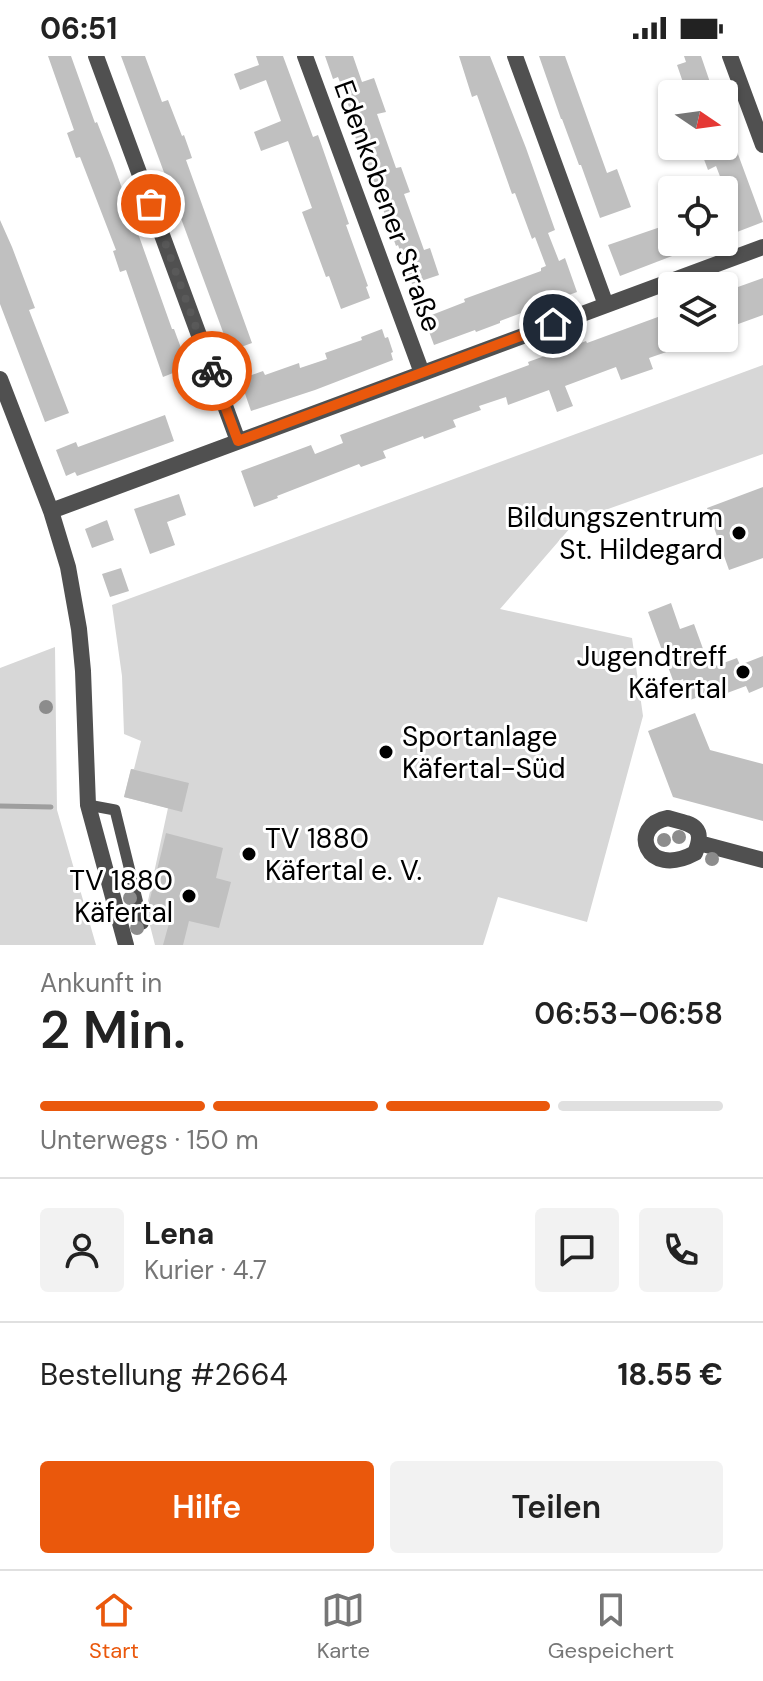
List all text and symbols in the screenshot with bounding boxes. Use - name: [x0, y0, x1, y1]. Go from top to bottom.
- text: 06:51: [40, 9, 117, 48]
- street label: Edenkobener Straße: [325, 75, 451, 337]
- north arrow: [658, 80, 738, 160]
- map controls: [658, 80, 738, 352]
- pin: [117, 170, 185, 238]
- button: locate: [658, 176, 738, 256]
- icon: bag: [129, 182, 173, 226]
- button: layers: [658, 272, 738, 352]
- pin: [519, 290, 587, 358]
- icon: home: [531, 302, 575, 346]
- courier: [172, 331, 252, 411]
- icon: bike: [190, 349, 234, 393]
- place label: Bildungszentrum St. Hildegard: [507, 499, 723, 568]
- marker: Bildungszentrum St. Hildegard: [730, 524, 748, 542]
- place label: Jugendtreff Käfertal: [577, 638, 727, 707]
- marker: Jugendtreff Käfertal: [734, 663, 752, 681]
- place label: Sportanlage Käfertal-Süd: [402, 718, 566, 787]
- marker: Sportanlage Käfertal-Süd: [377, 743, 395, 761]
- place label: TV 1880 Käfertal e. V.: [265, 820, 422, 889]
- marker: TV 1880 Käfertal e. V.: [240, 845, 258, 863]
- place label: TV 1880 Käfertal: [69, 862, 173, 931]
- marker: TV 1880 Käfertal: [180, 887, 198, 905]
- text: Ankunft in: [40, 966, 162, 1000]
- text: 06:53–06:58: [534, 994, 723, 1033]
- text: 2 Min.: [40, 996, 186, 1064]
- text: Unterwegs · 150 m: [40, 1123, 259, 1157]
- button: person: [40, 1208, 124, 1292]
- button: chat: [535, 1208, 619, 1292]
- button: phone: [639, 1208, 723, 1292]
- text: Lena: [144, 1214, 214, 1253]
- text: Kurier · 4.7: [144, 1253, 267, 1287]
- text: Bestellung #2664: [40, 1355, 288, 1394]
- text: 18.55 €: [617, 1355, 723, 1394]
- button: Hilfe: [40, 1461, 374, 1553]
- button: Teilen: [390, 1461, 723, 1553]
- tab: Start: [89, 1588, 139, 1665]
- tab: Karte: [317, 1588, 370, 1665]
- tab: Gespeichert: [548, 1588, 674, 1665]

